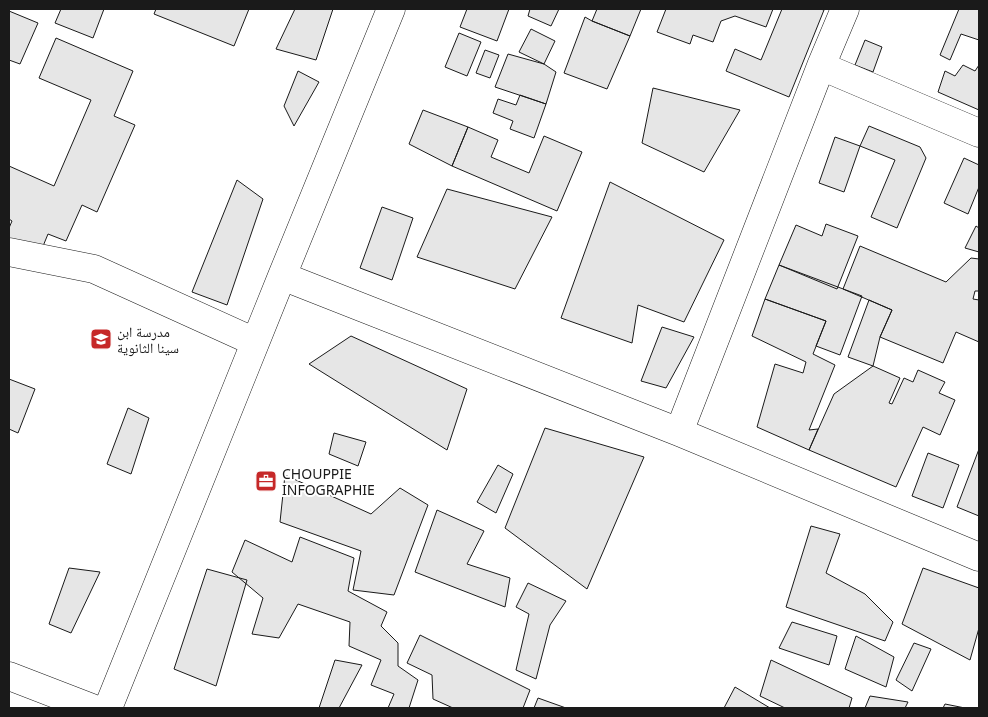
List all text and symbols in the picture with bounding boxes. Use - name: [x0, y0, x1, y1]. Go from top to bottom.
- place label: مدرسة ابن سينا الثانوية: [117, 322, 179, 357]
- school or university icon: مدرسة ابن سينا الثانوية: [89, 327, 113, 351]
- place label: CHOUPPIE INFOGRAPHIE: [282, 464, 375, 499]
- office icon: CHOUPPIE INFOGRAPHIE: [254, 469, 278, 493]

